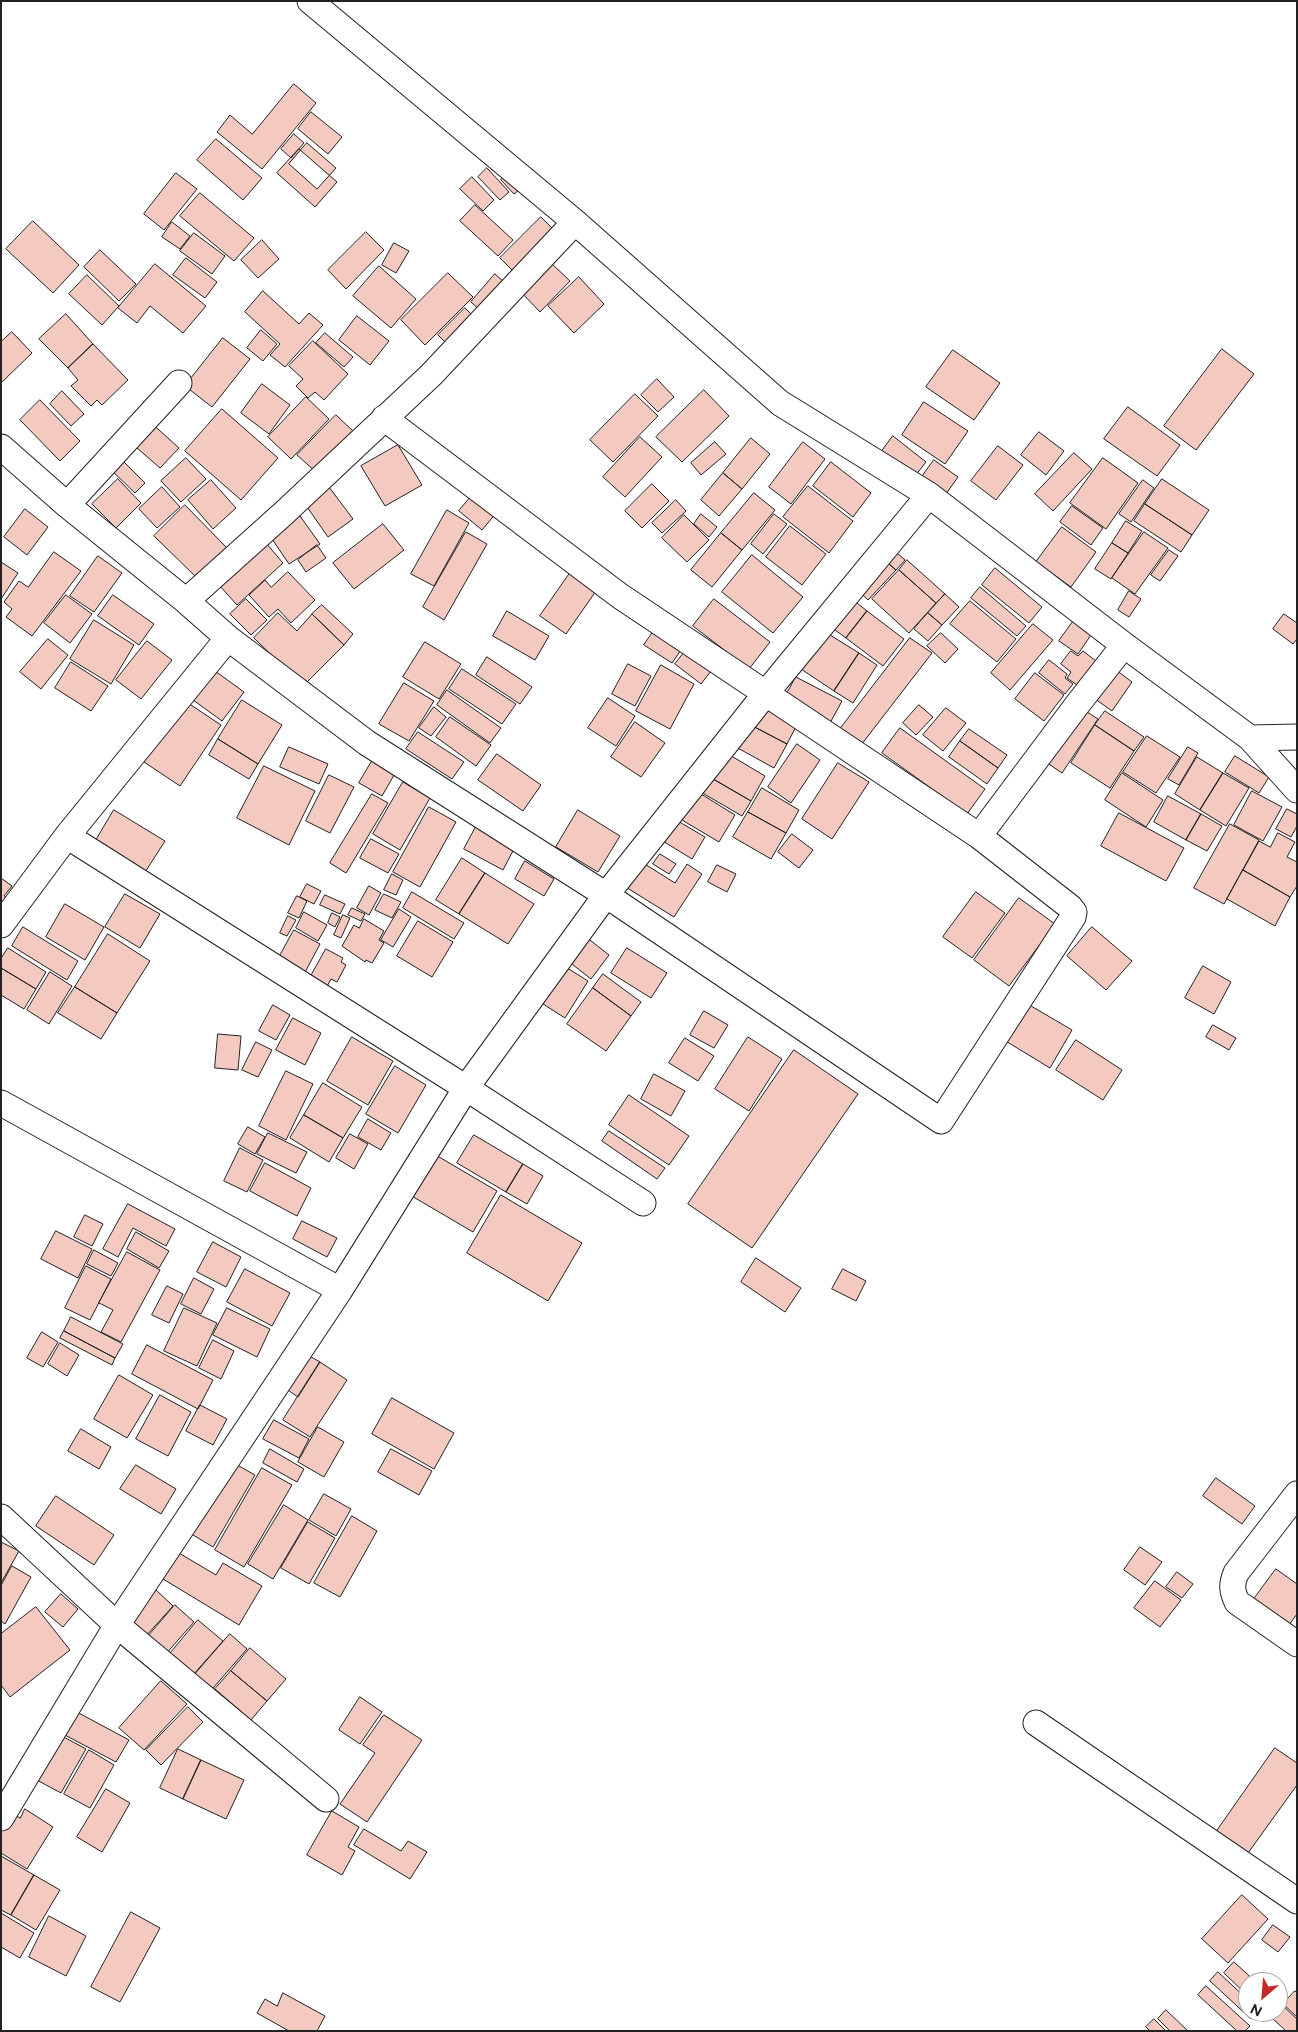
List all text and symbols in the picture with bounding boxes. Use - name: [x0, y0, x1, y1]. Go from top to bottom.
- north arrow: [1238, 1972, 1288, 2022]
- text: N: [1248, 2000, 1265, 2020]

